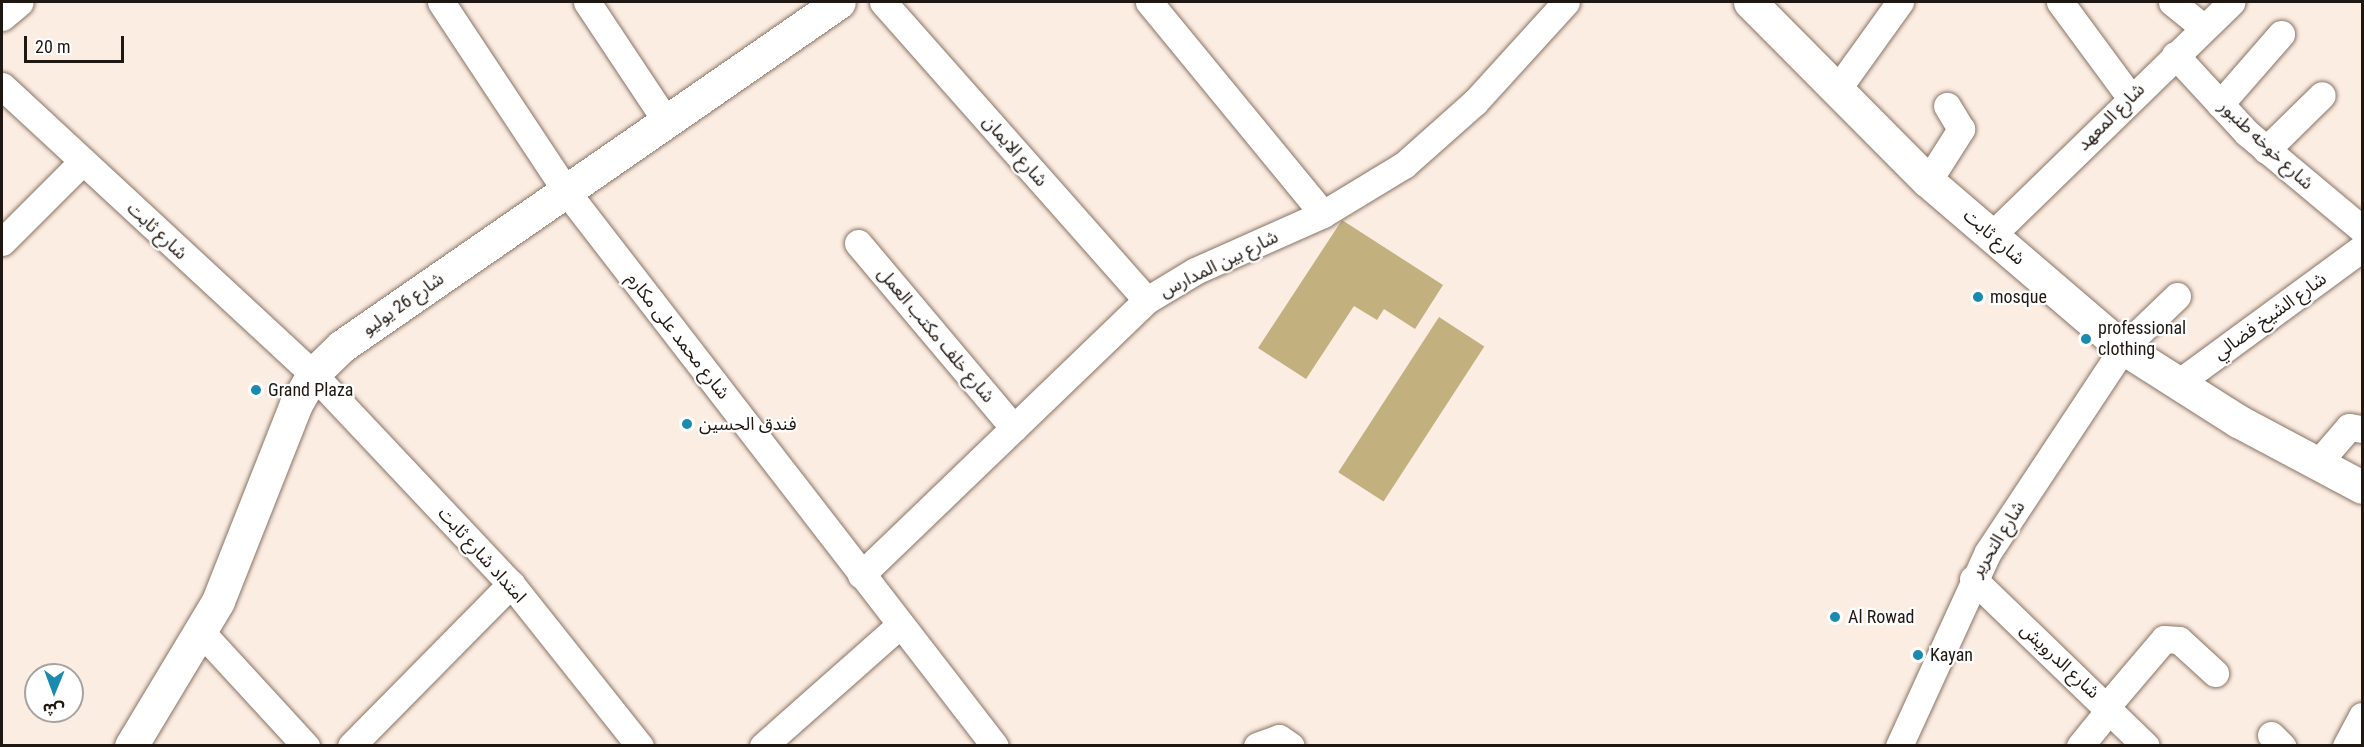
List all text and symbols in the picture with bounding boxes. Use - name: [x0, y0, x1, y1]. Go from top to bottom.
- scale bar: [27, 24, 128, 62]
- text: 20 m: [35, 36, 70, 57]
- street label: شارع المعهد: [2073, 79, 2149, 155]
- street label: شارع خوخه طنبور: [2214, 96, 2318, 194]
- street label: شارع الايمان: [978, 111, 1052, 191]
- street label: شارع ثابت: [122, 198, 192, 264]
- street label: شارع ثابت: [1959, 204, 2029, 270]
- street label: شارع بين المدارس: [1156, 226, 1282, 302]
- street label: شارع خلف مكتب العمل: [873, 263, 999, 407]
- street label: شارع 26 يوليو: [358, 268, 448, 340]
- street label: شارع محمد على مكارم: [622, 268, 734, 404]
- street label: شارع الشيخ فضالي: [2209, 268, 2331, 364]
- place label: mosque: [1990, 286, 2047, 308]
- marker: mosque: [1971, 290, 1985, 304]
- place label: professional clothing: [2098, 318, 2186, 360]
- marker: professional clothing: [2079, 332, 2093, 346]
- place label: Grand Plaza: [268, 379, 353, 401]
- marker: Grand Plaza: [249, 383, 263, 397]
- place label: فندق الحسين: [699, 413, 796, 435]
- marker: فندق الحسين: [680, 417, 694, 431]
- street label: شارع التحرير: [1966, 497, 2030, 581]
- street label: امتداد شارع ثابت: [433, 503, 531, 607]
- place label: Al Rowad: [1848, 606, 1914, 628]
- marker: Al Rowad: [1826, 608, 1844, 626]
- street label: شارع الدرويش: [2016, 619, 2104, 703]
- place label: Kayan: [1930, 644, 1973, 666]
- marker: Kayan: [1911, 648, 1925, 662]
- north arrow: [24, 663, 84, 723]
- text: ش: [43, 700, 65, 719]

